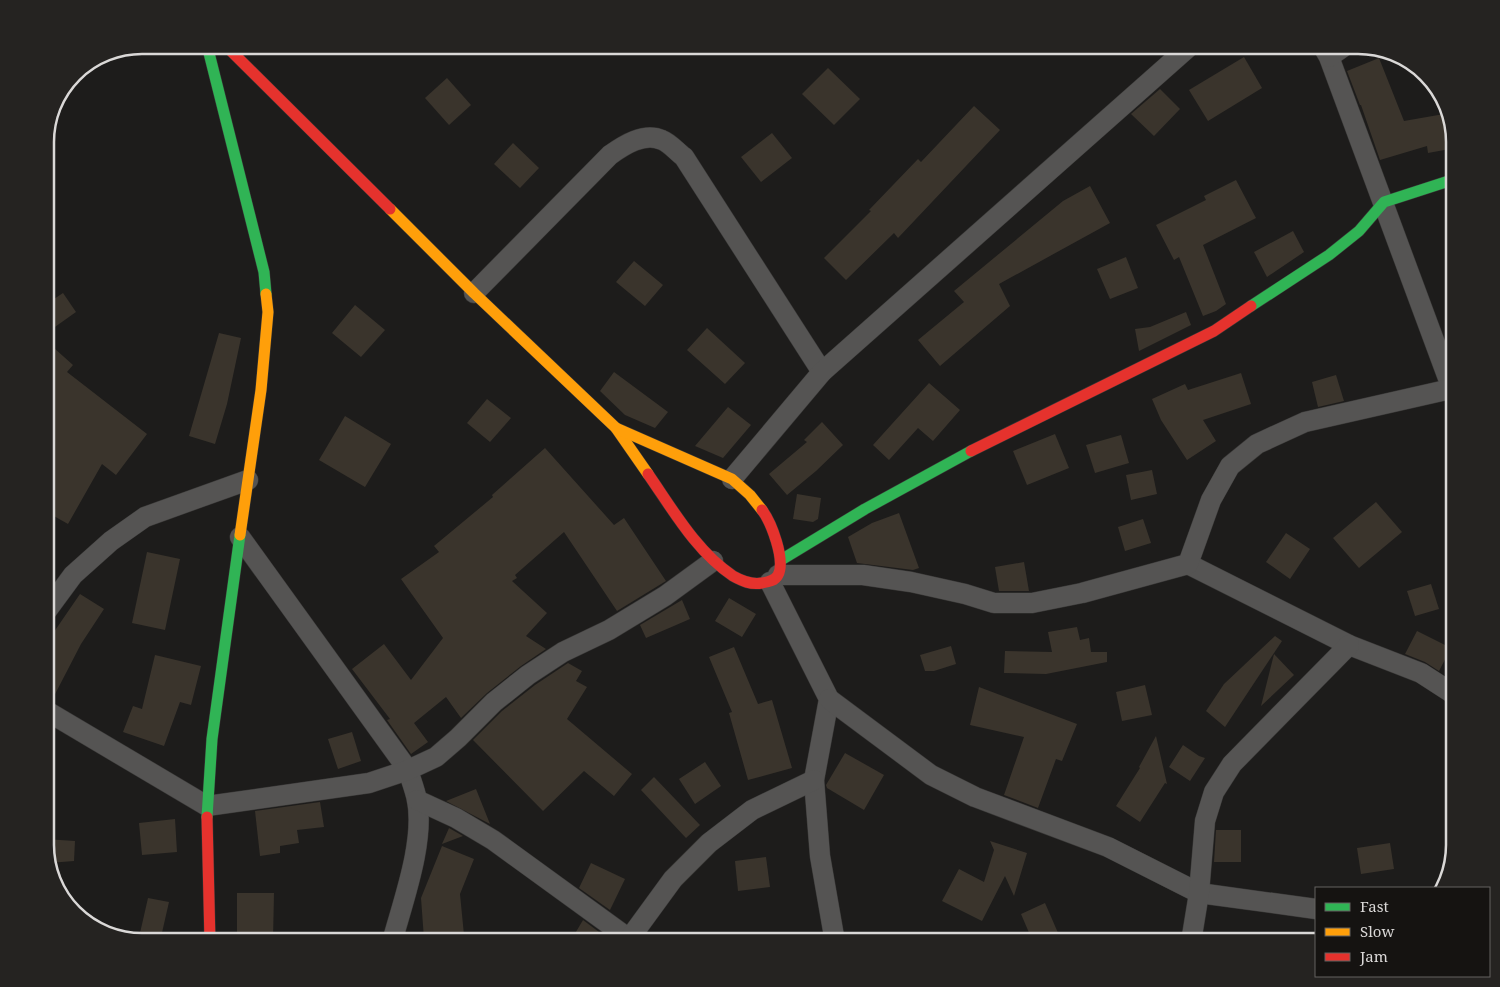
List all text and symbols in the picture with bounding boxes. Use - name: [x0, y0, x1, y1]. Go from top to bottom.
- legend: [1315, 887, 1490, 977]
- text: Fast: [1360, 896, 1389, 916]
- text: Slow: [1360, 921, 1394, 941]
- text: Jam: [1359, 946, 1388, 966]

